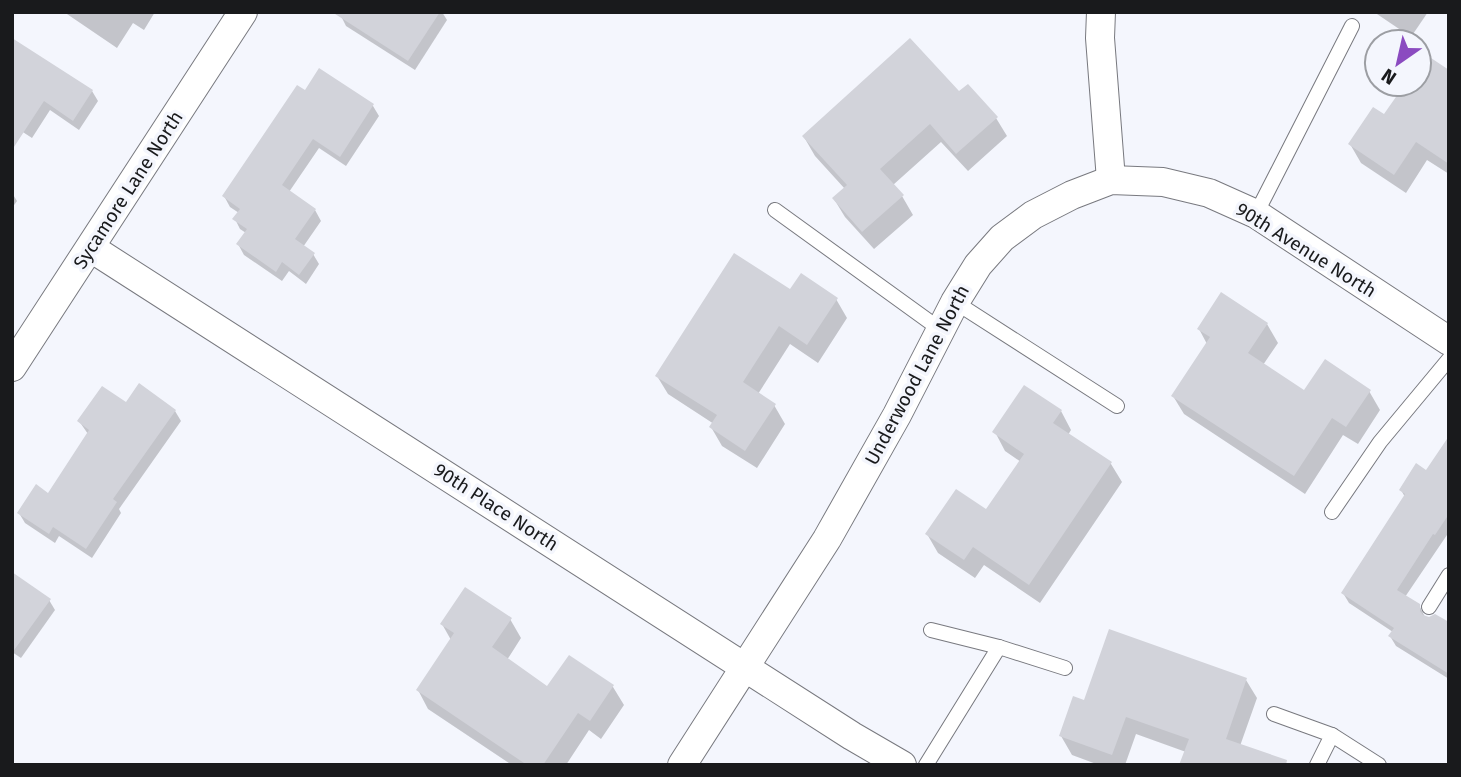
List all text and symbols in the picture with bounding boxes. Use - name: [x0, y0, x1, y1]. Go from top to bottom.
- north arrow: [1363, 28, 1433, 98]
- text: N: [1377, 64, 1400, 90]
- street label: Sycamore Lane North: [68, 107, 188, 273]
- street label: 90th Avenue North: [1232, 198, 1380, 302]
- street label: Underwood Lane North: [860, 281, 974, 469]
- street label: 90th Place North: [429, 458, 563, 556]

